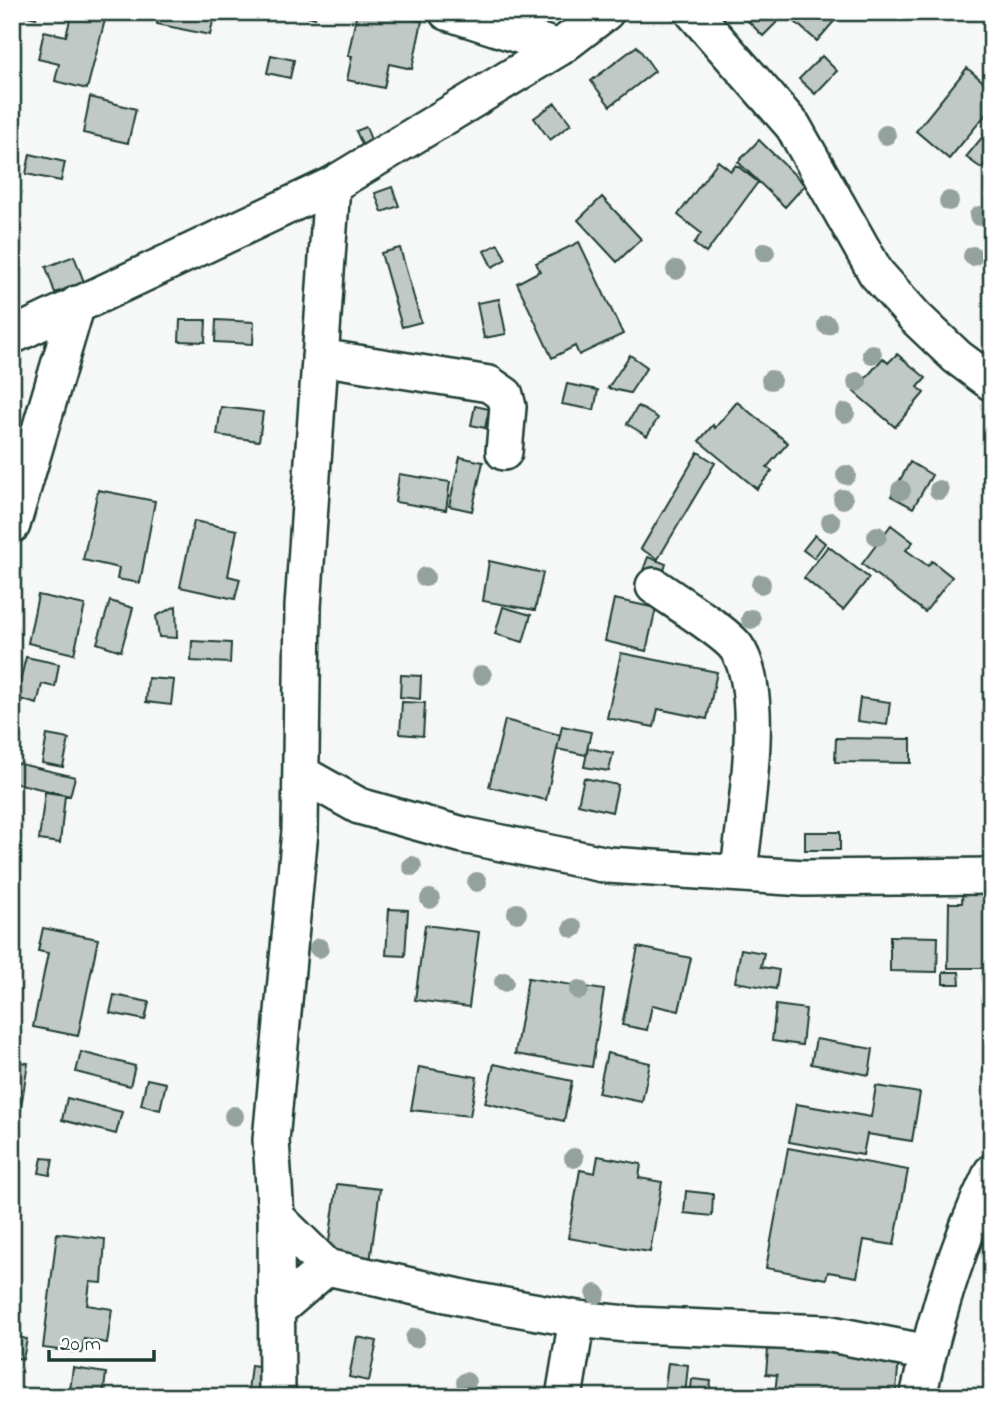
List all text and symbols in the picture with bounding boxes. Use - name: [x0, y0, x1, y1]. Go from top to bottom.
- scale bar: [49, 1318, 154, 1362]
- text: 20 m: [60, 1330, 101, 1360]

